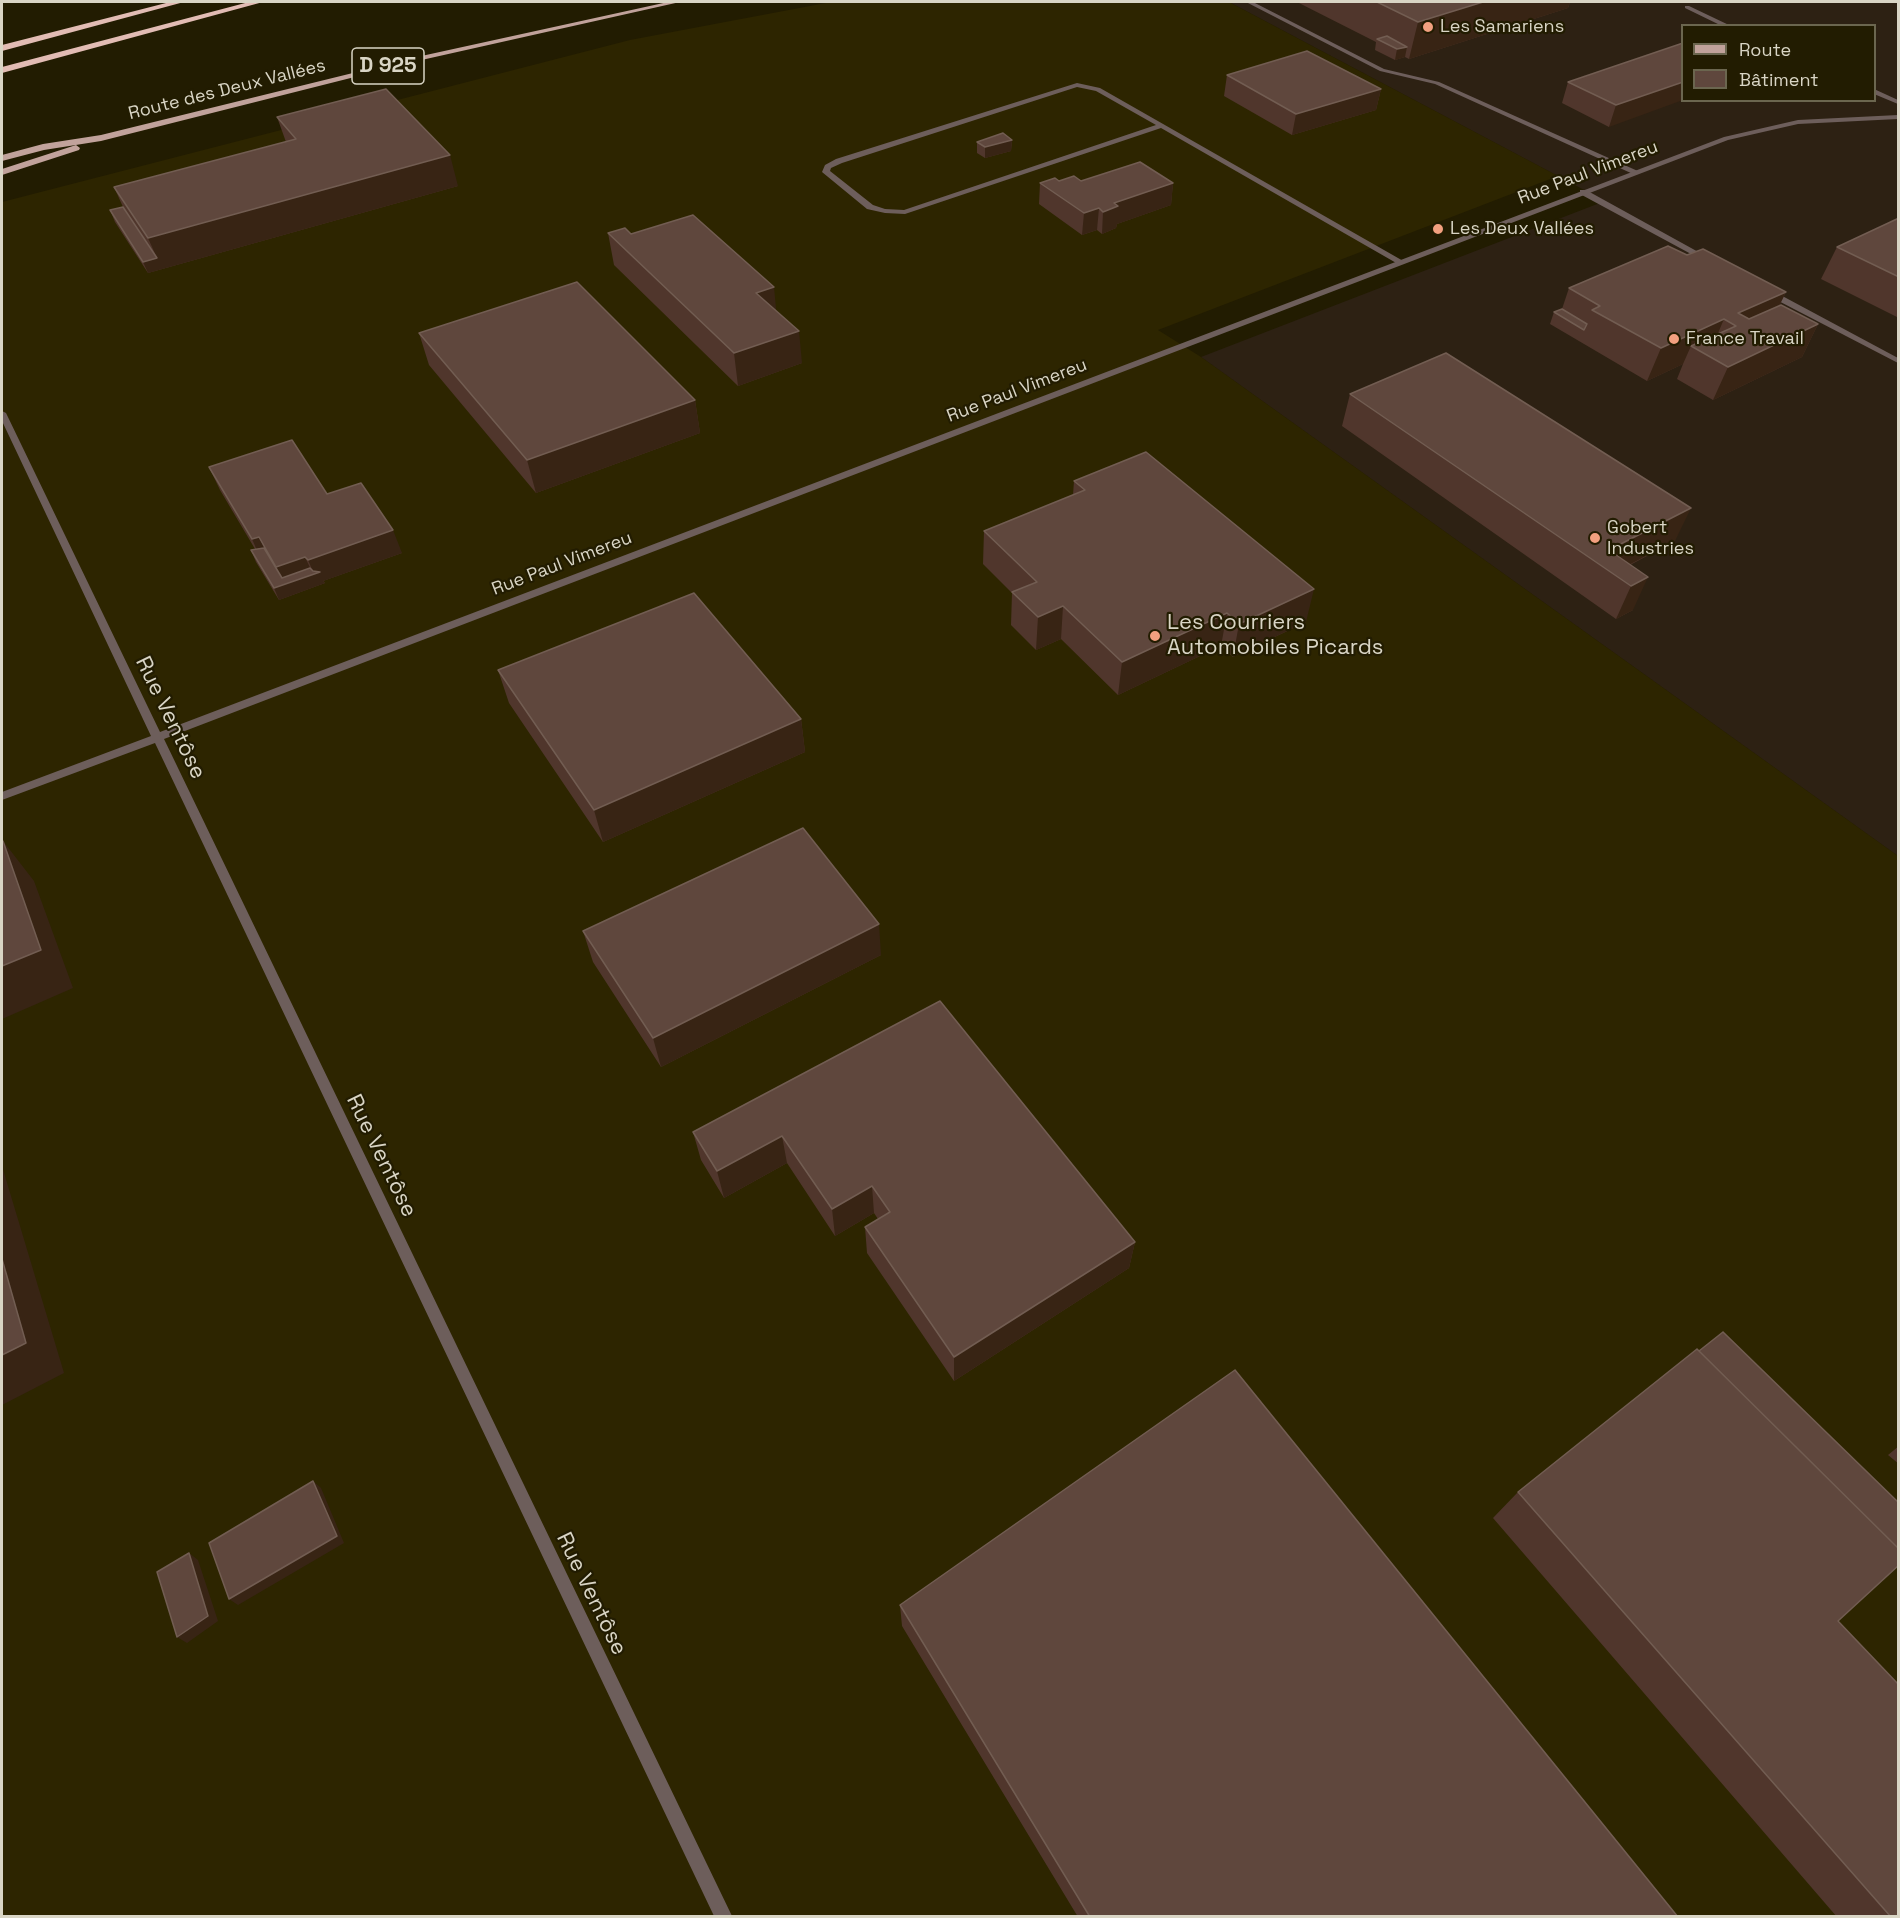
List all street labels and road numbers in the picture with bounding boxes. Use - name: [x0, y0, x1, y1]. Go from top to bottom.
- road number: D 925: [352, 48, 424, 84]
- street label: Route des Deux Vallées: [126, 55, 328, 125]
- street label: Rue Paul Vimereu: [1515, 136, 1661, 210]
- street label: Rue Paul Vimereu: [944, 354, 1090, 428]
- street label: Rue Paul Vimereu: [489, 527, 635, 601]
- street label: Rue Ventôse: [129, 652, 211, 784]
- street label: Rue Ventôse: [340, 1090, 422, 1222]
- street label: Rue Ventôse: [550, 1528, 632, 1660]

